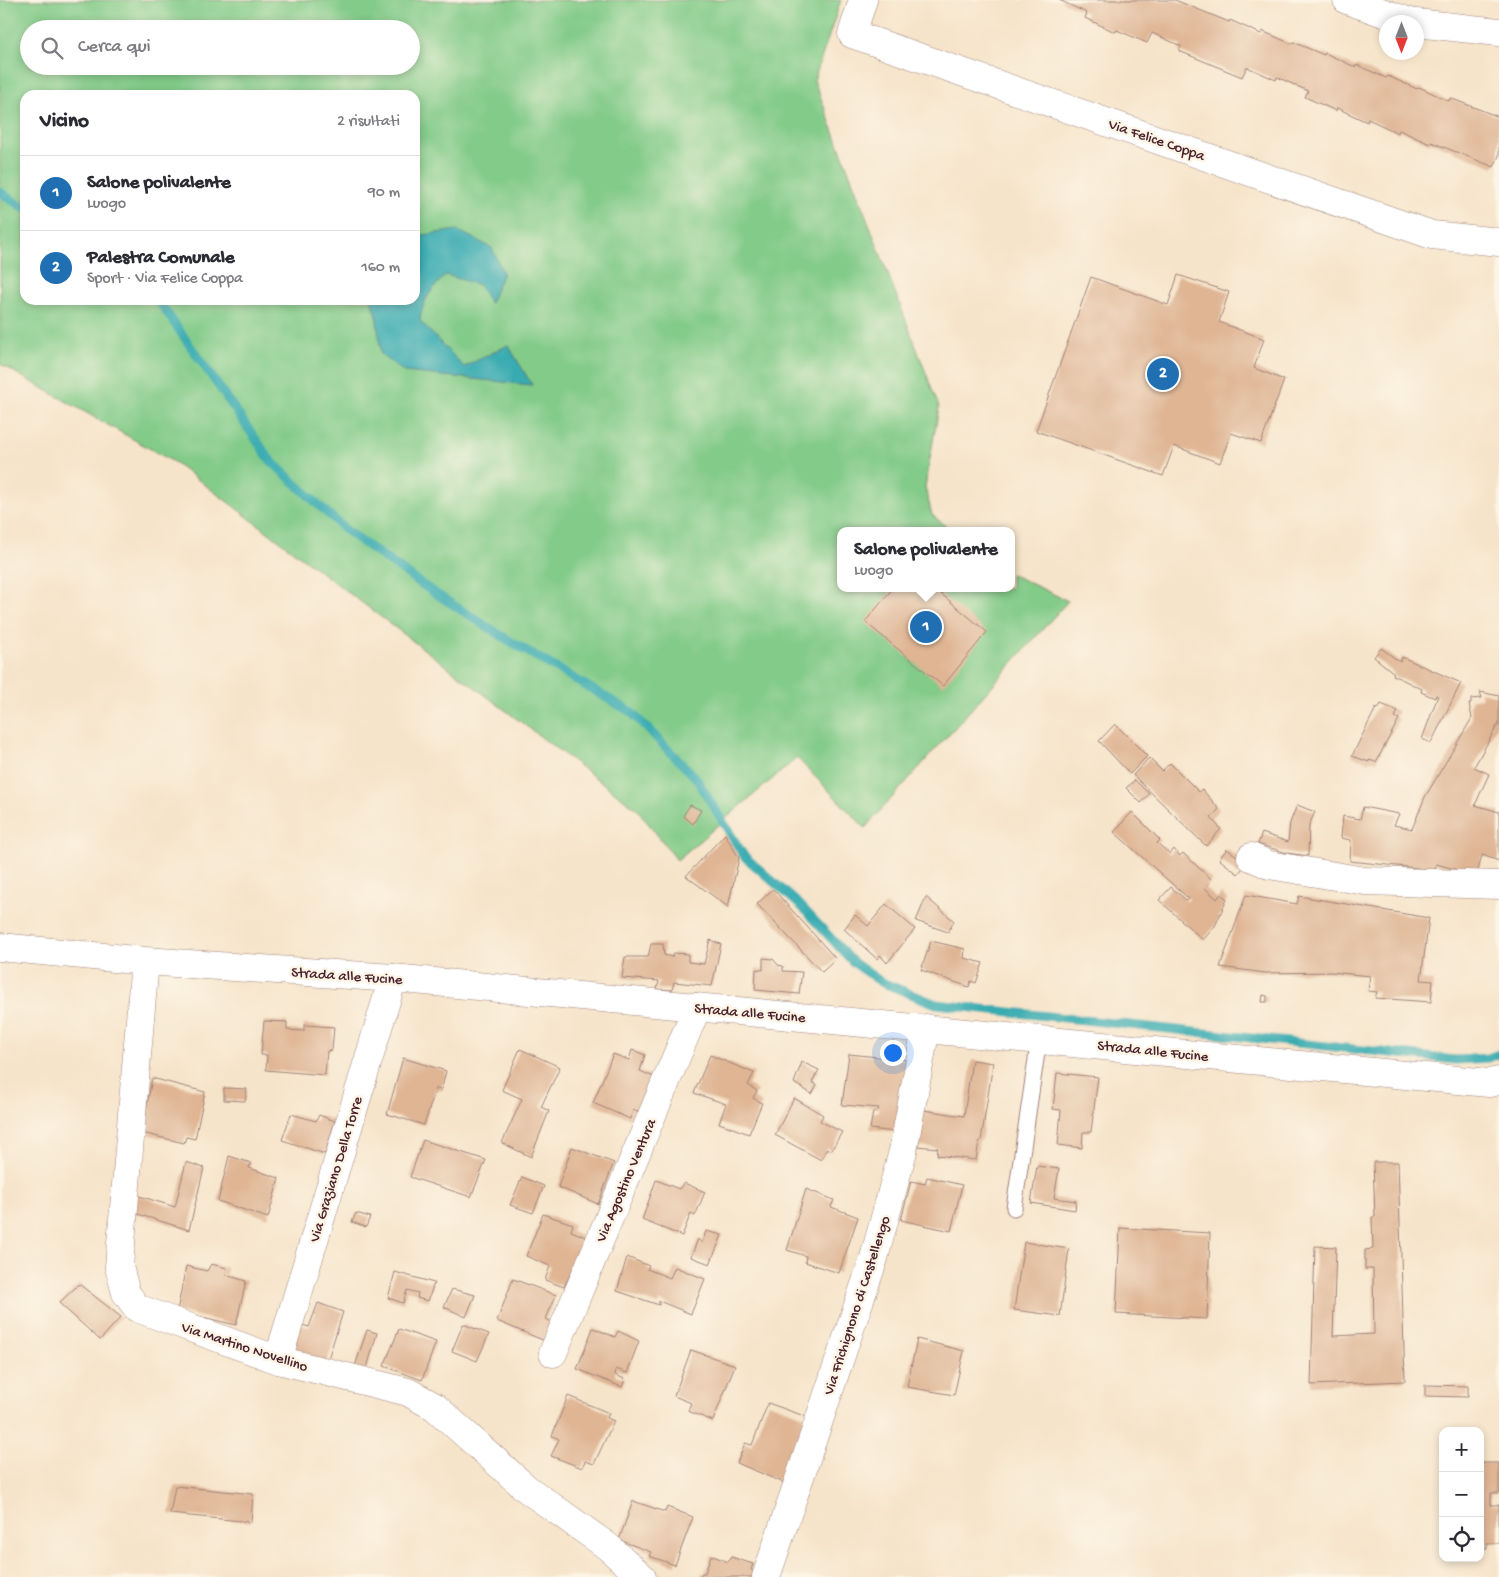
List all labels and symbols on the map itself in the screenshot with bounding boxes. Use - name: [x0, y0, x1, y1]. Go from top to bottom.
- north arrow: [1379, 15, 1424, 60]
- street label: Via Felice Coppa: [1105, 116, 1208, 166]
- pin: 2: [1147, 355, 1179, 393]
- pin: 1: [910, 608, 942, 646]
- street label: Strada alle Fucine: [291, 964, 403, 990]
- street label: Strada alle Fucine: [693, 1000, 806, 1028]
- street label: Strada alle Fucine: [1096, 1037, 1209, 1067]
- your location: [880, 1040, 906, 1066]
- street label: Via Graziano Della Torre: [306, 1094, 368, 1245]
- street label: Via Agostino Ventura: [592, 1116, 661, 1246]
- street label: Via Frichignono di Castellengo: [820, 1214, 895, 1398]
- street label: Via Martino Novellino: [178, 1319, 310, 1377]

